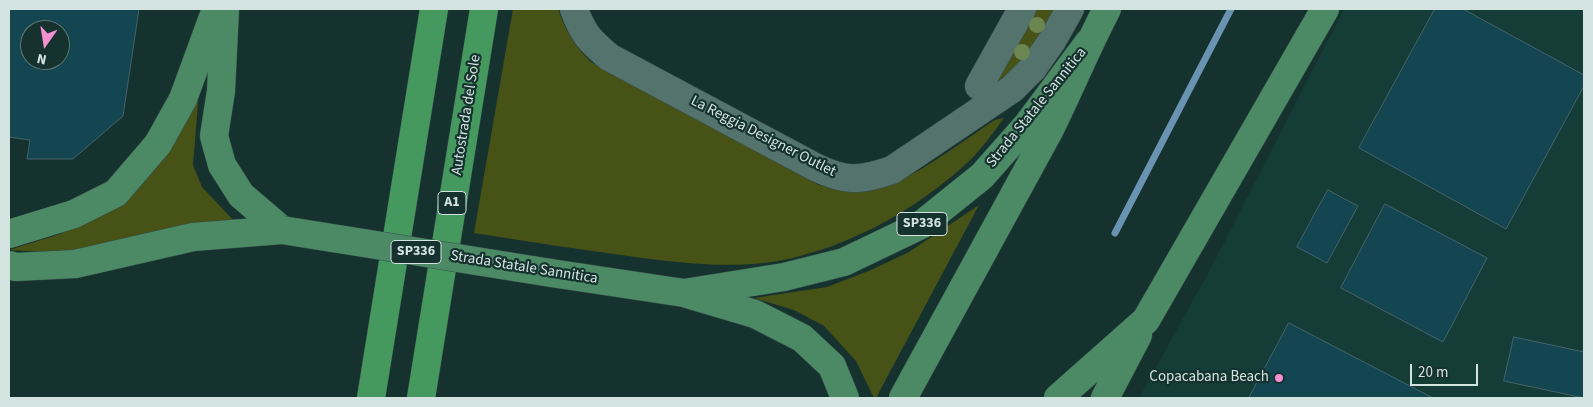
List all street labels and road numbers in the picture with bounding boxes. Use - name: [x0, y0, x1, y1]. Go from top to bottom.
- street label: Strada Statale Sannitica: [983, 44, 1091, 172]
- street label: Autostrada del Sole: [449, 54, 485, 176]
- street label: La Reggia Designer Outlet: [687, 93, 839, 181]
- road number: A1: [438, 192, 466, 214]
- road number: SP336: [897, 212, 947, 235]
- road number: SP336: [391, 240, 441, 264]
- street label: Strada Statale Sannitica: [449, 247, 599, 289]

